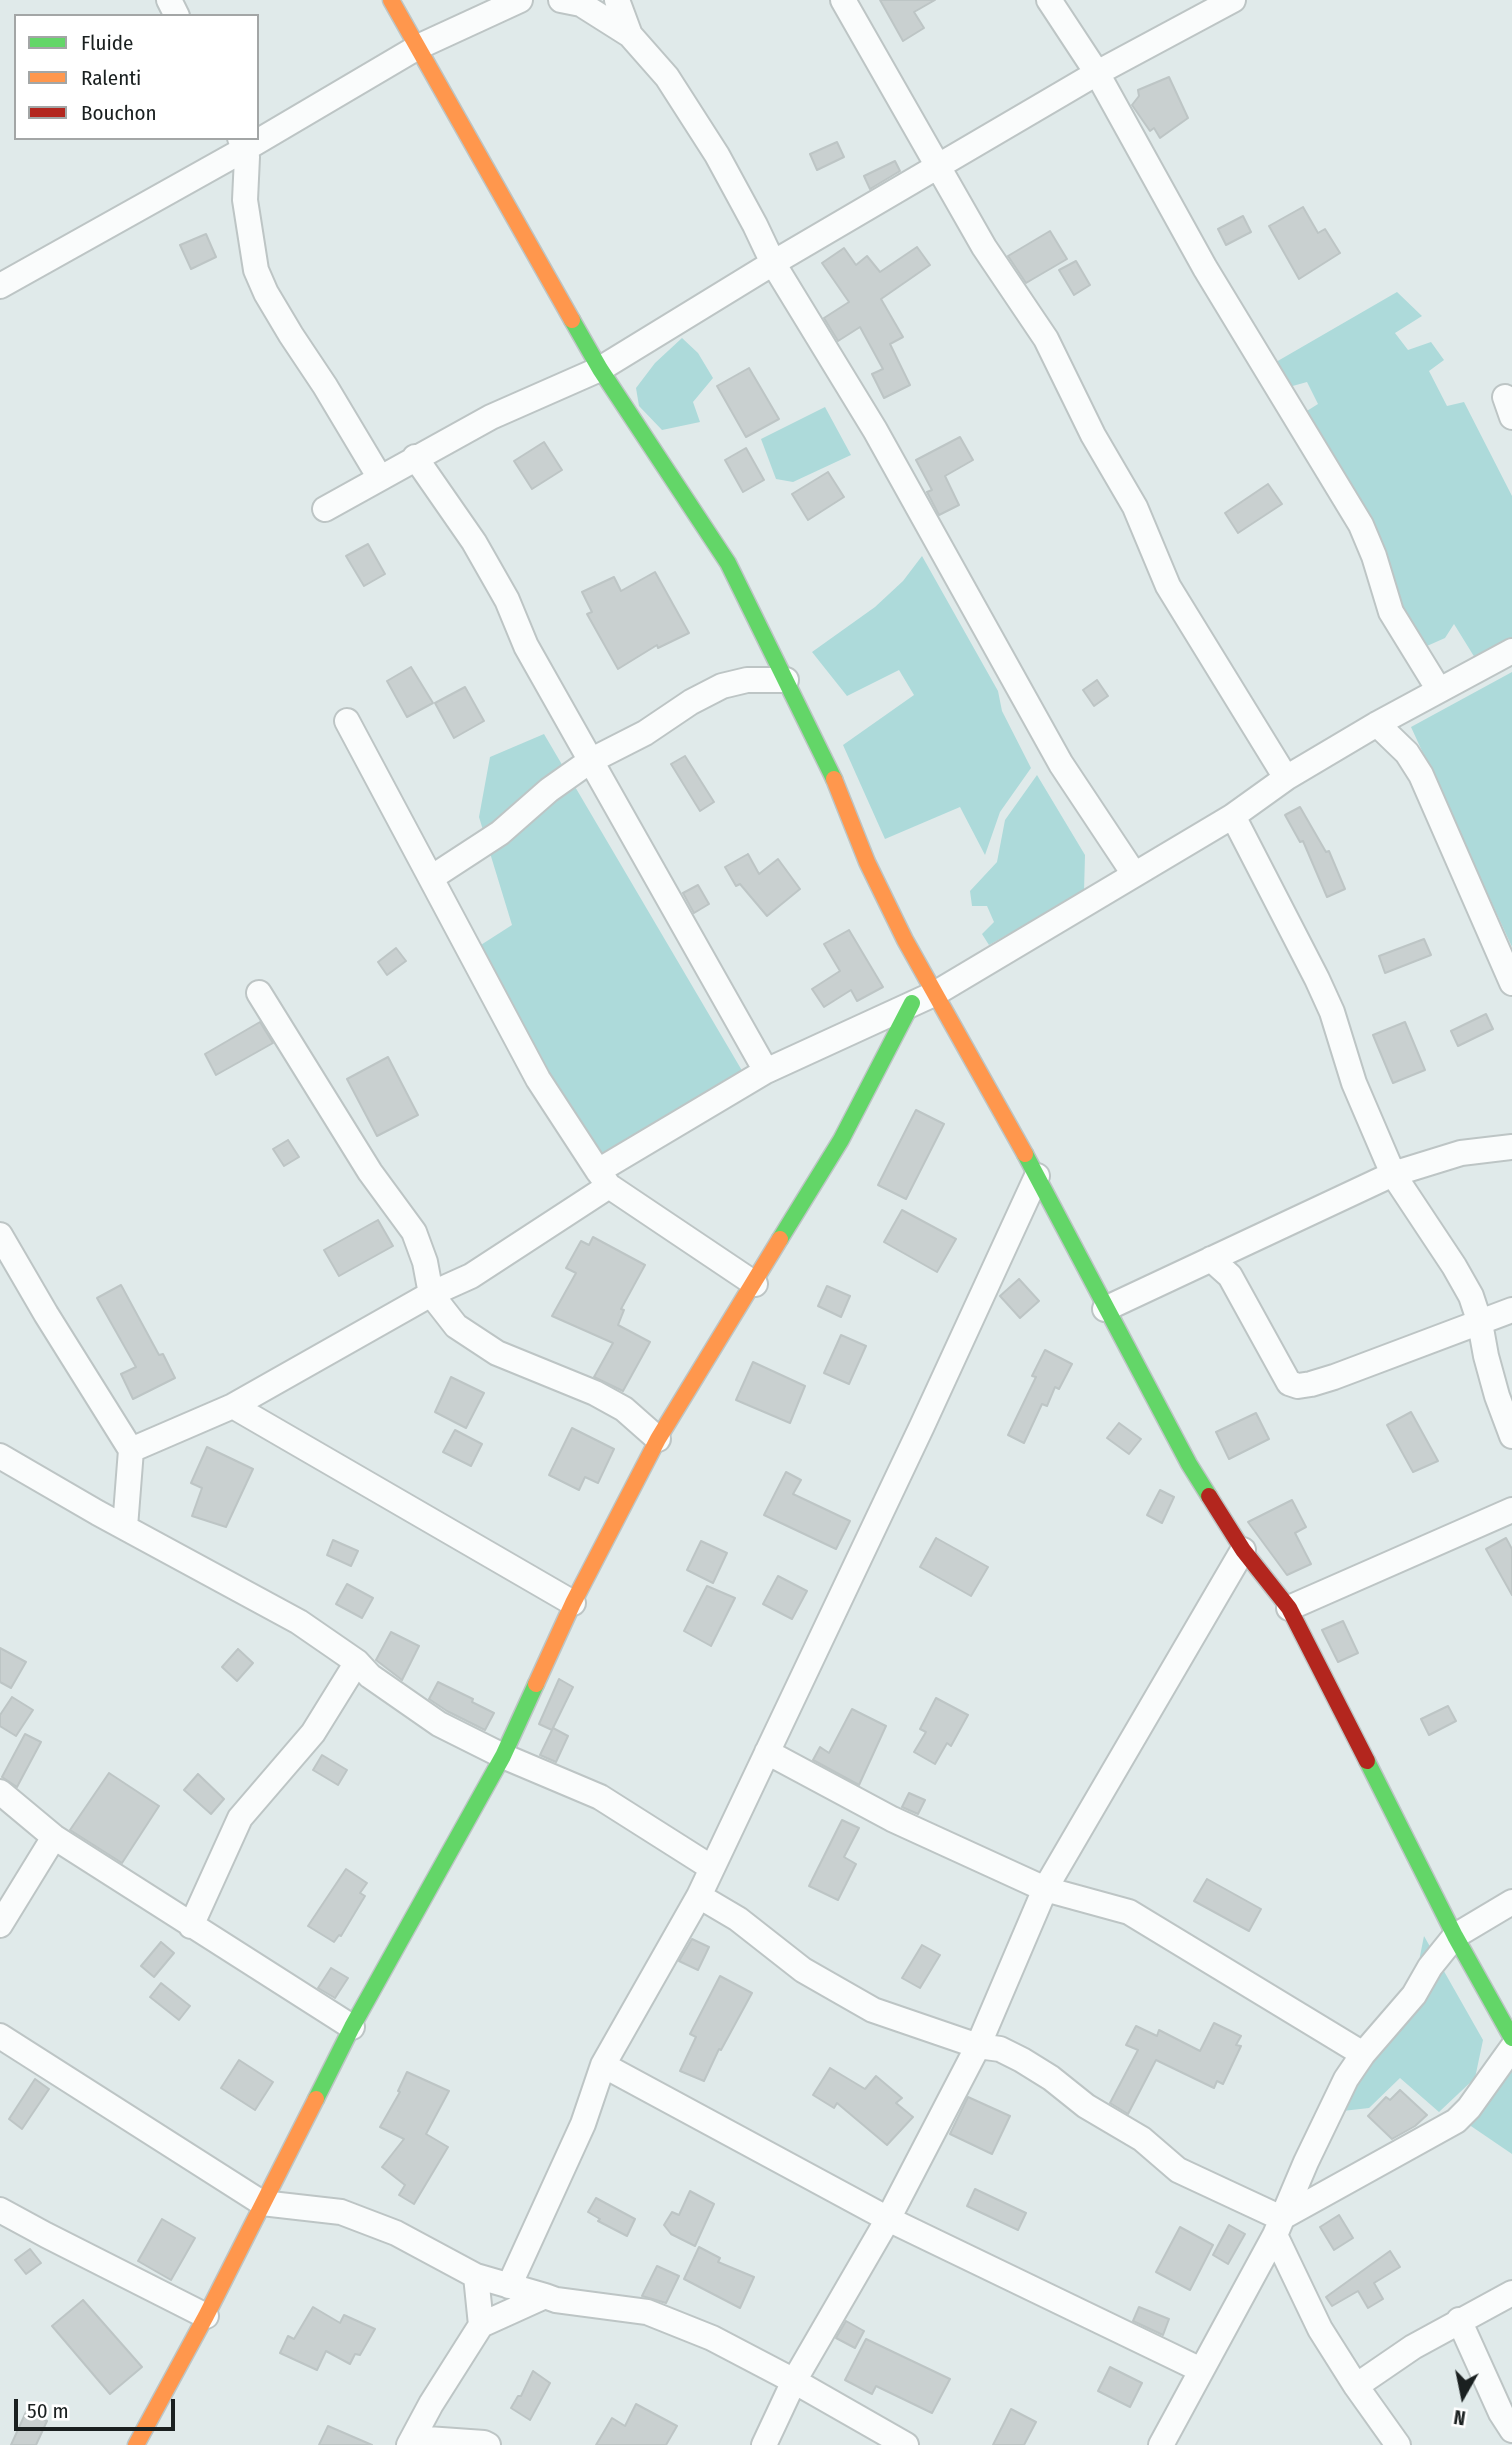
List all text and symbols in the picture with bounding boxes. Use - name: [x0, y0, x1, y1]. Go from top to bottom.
- legend: [14, 14, 259, 140]
- text: Fluide: [81, 30, 133, 56]
- text: Ralenti: [81, 65, 141, 91]
- text: Bouchon: [81, 100, 157, 126]
- north arrow: [1428, 2361, 1498, 2431]
- scale bar: [18, 2386, 178, 2430]
- text: 50 m: [27, 2398, 69, 2424]
- text: N: [1452, 2405, 1467, 2429]

